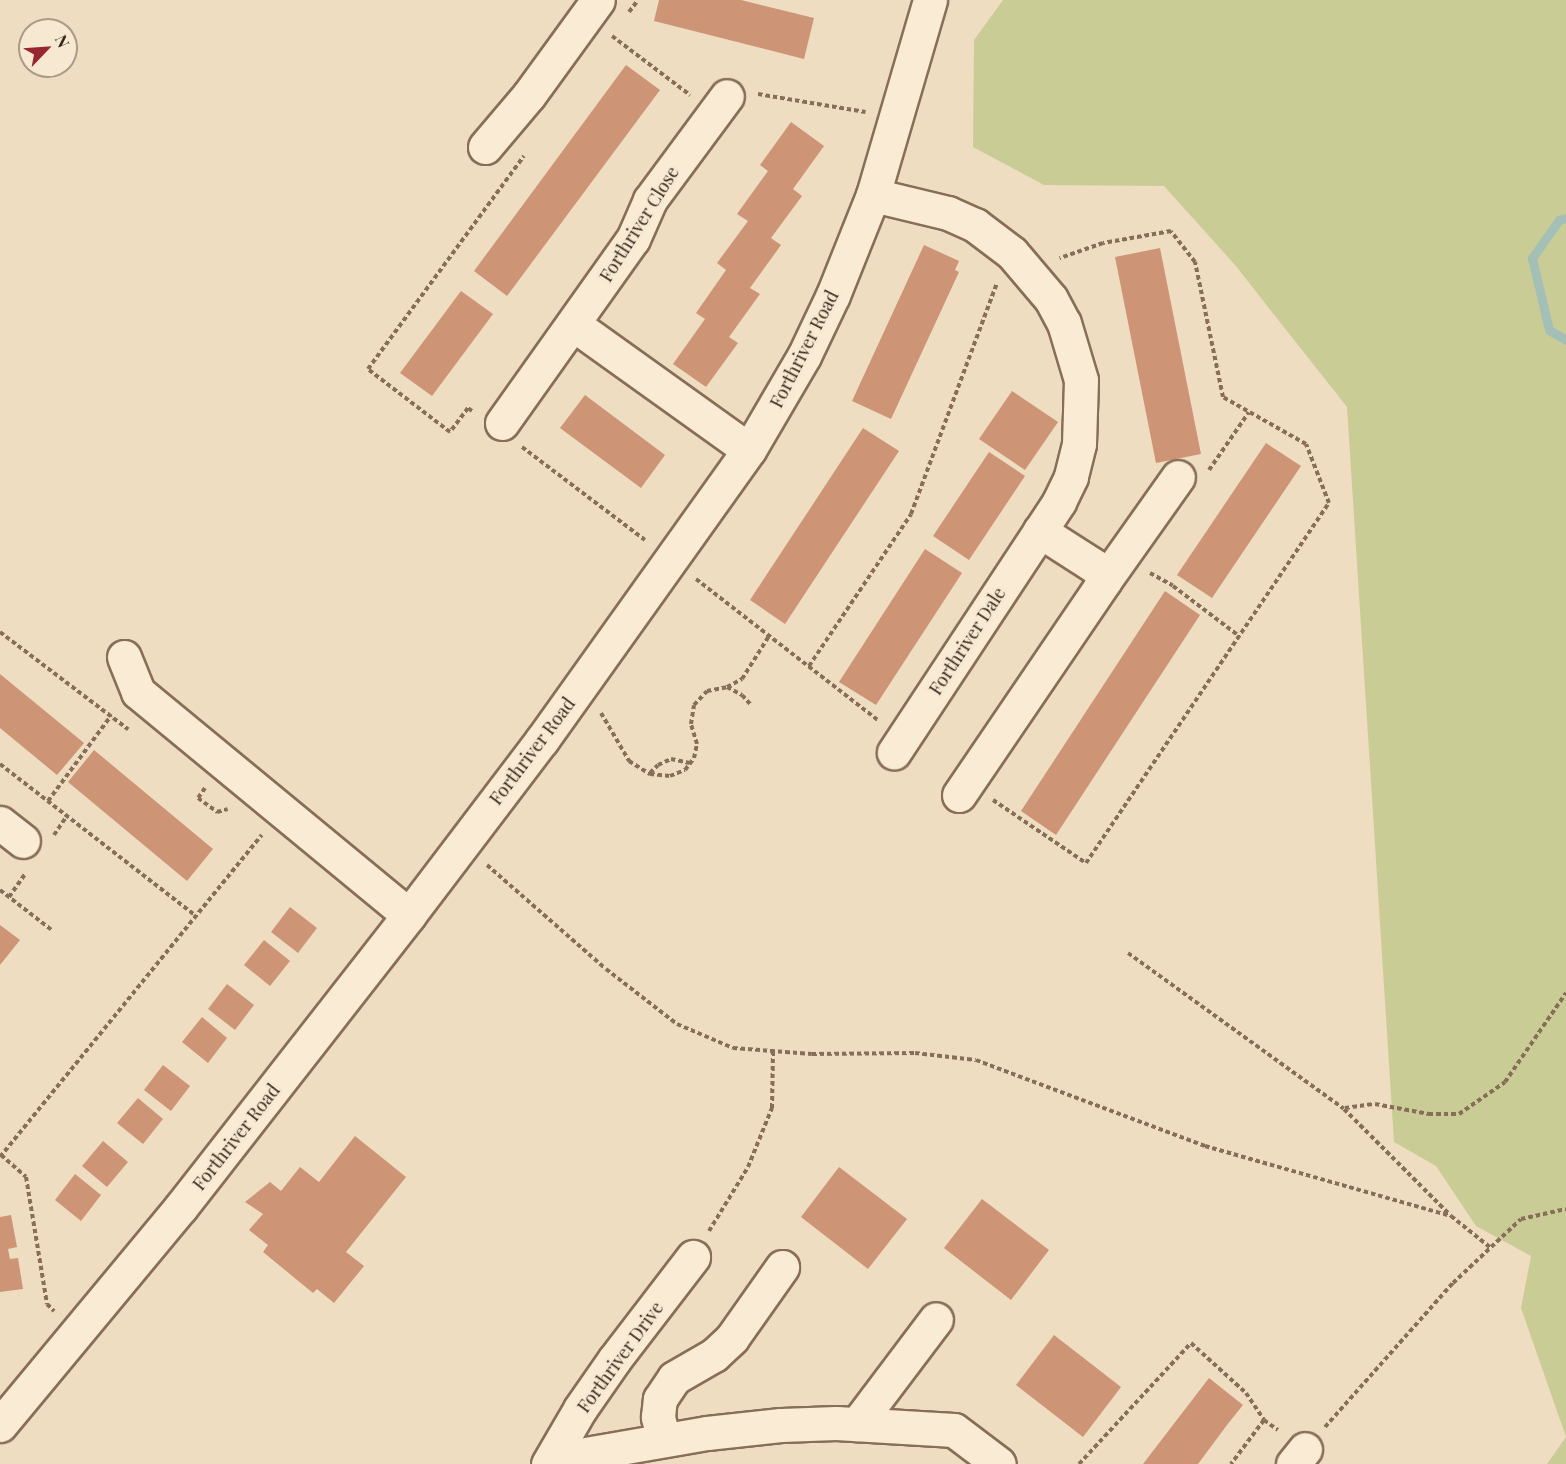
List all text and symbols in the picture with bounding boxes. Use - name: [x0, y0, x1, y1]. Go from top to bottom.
- north arrow: [18, 18, 78, 78]
- text: N: [51, 31, 75, 51]
- street label: Forthriver Close: [595, 162, 683, 286]
- street label: Forthriver Road: [765, 287, 843, 411]
- street label: Forthriver Dale: [924, 583, 1010, 699]
- street label: Forthriver Road: [485, 693, 579, 809]
- street label: Forthriver Road: [188, 1079, 284, 1195]
- street label: Forthriver Drive: [572, 1297, 668, 1417]

